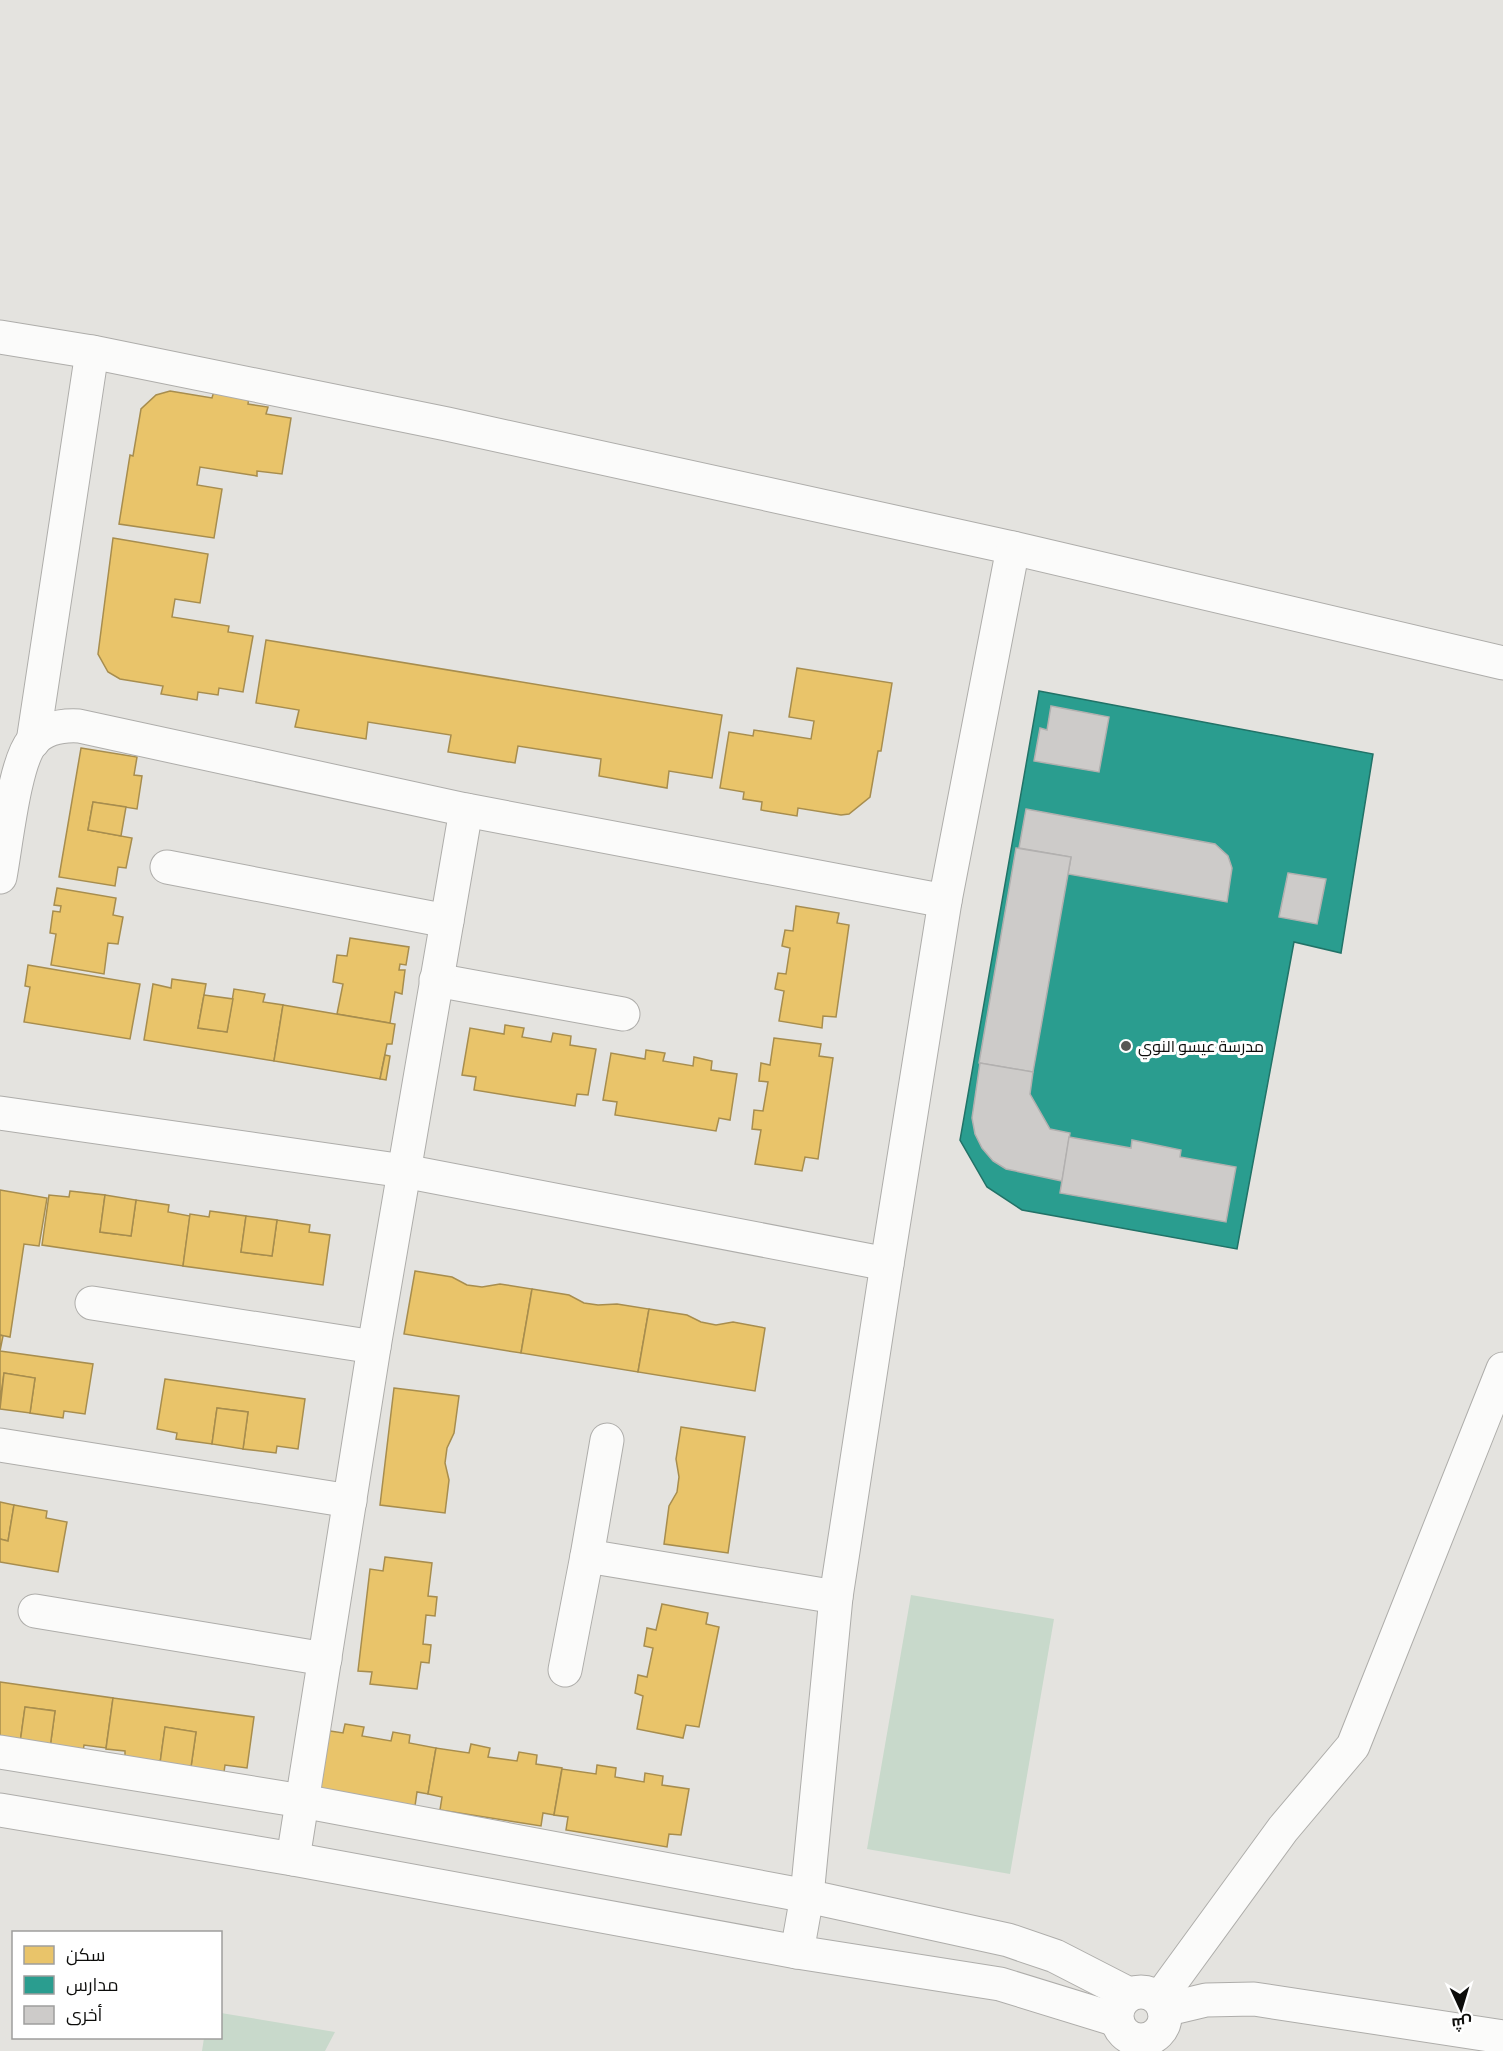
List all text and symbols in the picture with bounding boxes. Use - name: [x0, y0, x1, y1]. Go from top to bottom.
- place label: مدرسة عيسو النوي: [1138, 1035, 1264, 1060]
- marker: مدرسة عيسو النوي: [1119, 1039, 1133, 1053]
- legend: [12, 1931, 222, 2039]
- text: سكن: [66, 1942, 105, 1966]
- text: مدارس: [66, 1972, 119, 1996]
- north arrow: [1431, 1979, 1491, 2039]
- text: أخرى: [66, 2002, 103, 2026]
- text: ش: [1451, 2012, 1473, 2036]

